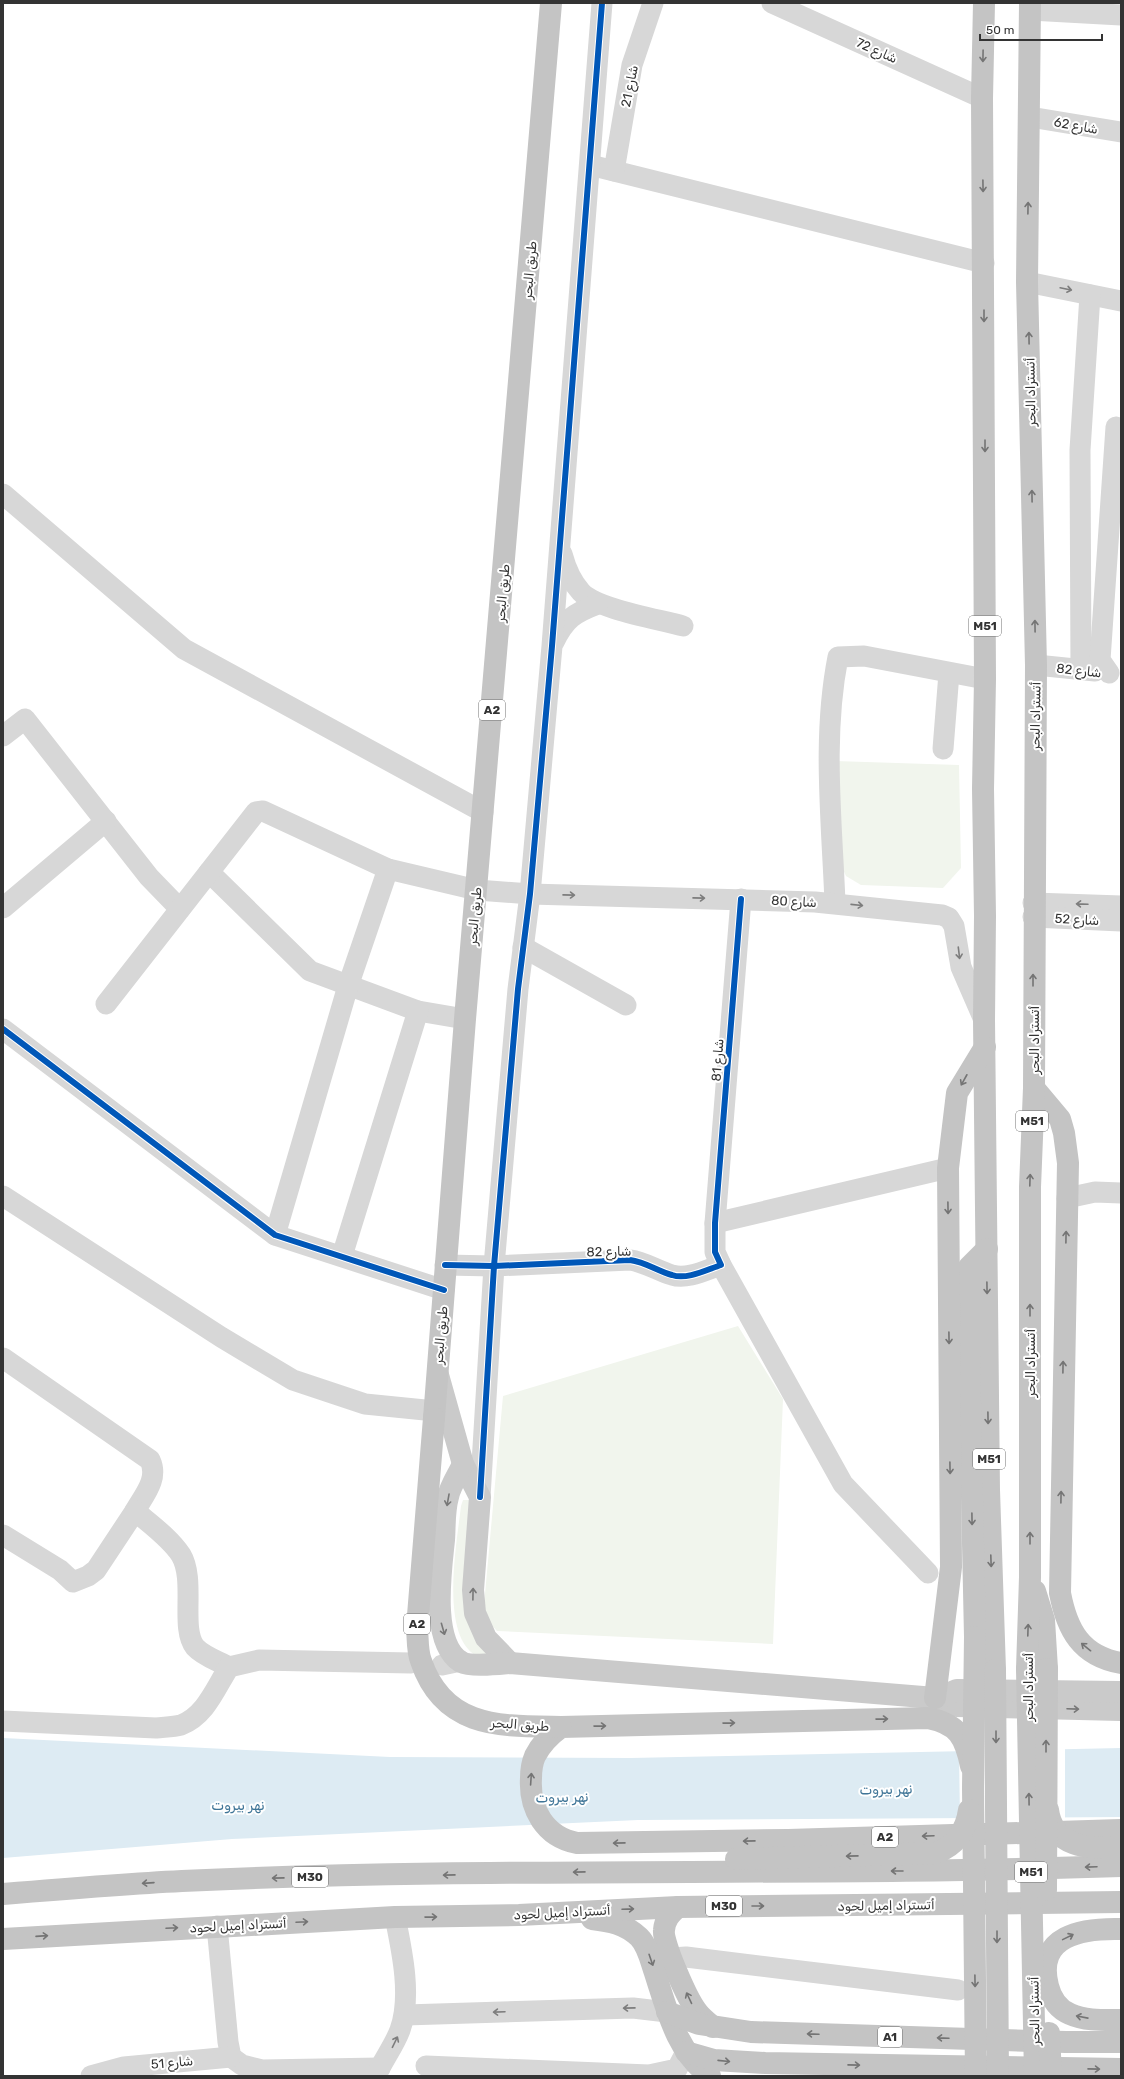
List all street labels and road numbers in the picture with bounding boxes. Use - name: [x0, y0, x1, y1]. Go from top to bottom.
- street label: شارع 72: [853, 35, 900, 68]
- street label: شارع 21: [618, 64, 643, 109]
- street label: شارع 62: [1052, 114, 1099, 139]
- street label: طريق البحر: [519, 240, 541, 301]
- street label: أتستراد البحر: [1022, 357, 1040, 427]
- street label: طريق البحر: [492, 563, 514, 624]
- road number: M51: [969, 616, 1001, 636]
- street label: شارع 82: [1056, 661, 1102, 682]
- street label: أتستراد البحر: [1027, 681, 1045, 751]
- road number: A2: [479, 700, 505, 720]
- street label: طريق البحر: [464, 886, 486, 947]
- street label: شارع 80: [771, 893, 817, 912]
- street label: شارع 52: [1054, 911, 1100, 930]
- street label: أتستراد البحر: [1027, 1005, 1043, 1075]
- street label: شارع 81: [709, 1038, 728, 1082]
- road number: M51: [1016, 1111, 1048, 1131]
- street label: شارع 82: [586, 1244, 632, 1261]
- street label: طريق البحر: [430, 1305, 452, 1366]
- street label: أتستراد البحر: [1023, 1328, 1039, 1398]
- road number: M51: [973, 1449, 1005, 1469]
- road number: A2: [404, 1614, 430, 1634]
- street label: أتستراد البحر: [1021, 1652, 1037, 1722]
- street label: طريق البحر: [489, 1715, 550, 1735]
- road number: A2: [872, 1827, 898, 1847]
- road number: M51: [1015, 1862, 1047, 1882]
- road number: M30: [292, 1867, 328, 1887]
- road number: M30: [706, 1896, 742, 1916]
- street label: أتستراد إميل لحود: [837, 1897, 935, 1915]
- street label: أتستراد إميل لحود: [513, 1902, 611, 1924]
- street label: أتستراد إميل لحود: [189, 1915, 287, 1937]
- street label: أتستراد البحر: [1026, 1976, 1044, 2046]
- road number: A1: [878, 2027, 902, 2047]
- street label: شارع 51: [150, 2053, 194, 2074]

